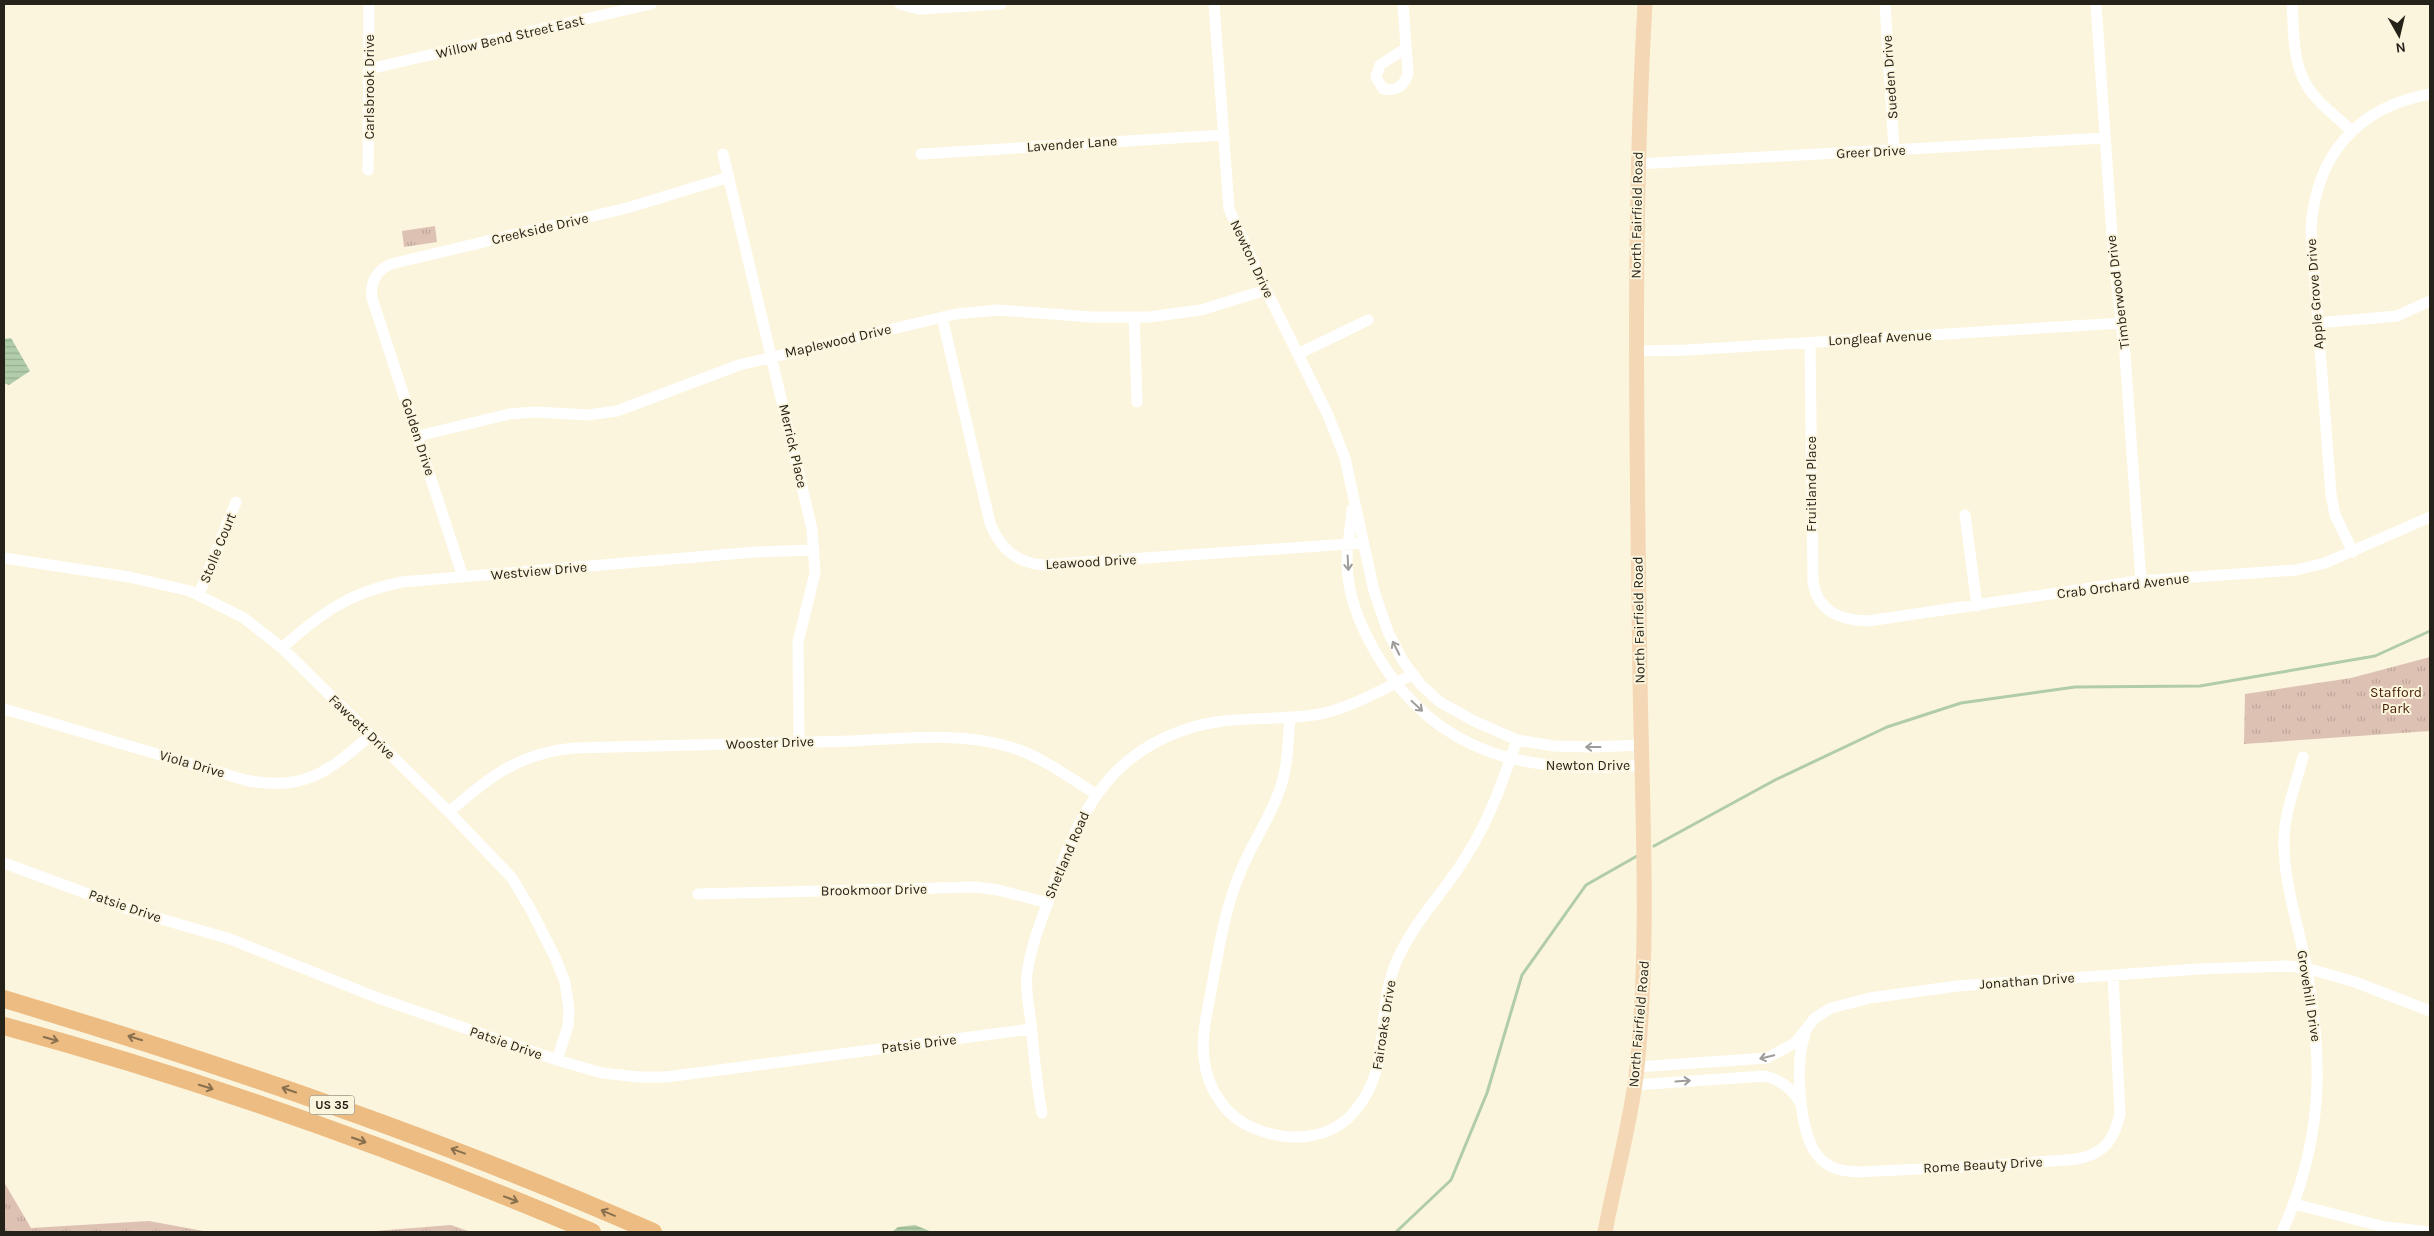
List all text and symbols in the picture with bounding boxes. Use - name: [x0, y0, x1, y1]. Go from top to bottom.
- north arrow: [2374, 10, 2424, 60]
- street label: Willow Bend Street East: [434, 12, 586, 62]
- street label: Carlsbrook Drive: [361, 34, 378, 140]
- street label: Sueden Drive: [1879, 34, 1901, 120]
- text: N: [2395, 38, 2407, 56]
- street label: Lavender Lane: [1026, 132, 1118, 156]
- street label: Greer Drive: [1836, 142, 1906, 162]
- street label: North Fairfield Road: [1627, 151, 1647, 279]
- street label: Creekside Drive: [490, 210, 590, 248]
- street label: Newton Drive: [1226, 217, 1278, 301]
- street label: Timberwood Drive: [2103, 234, 2133, 350]
- street label: Apple Grove Drive: [2303, 238, 2327, 350]
- street label: Maplewood Drive: [783, 321, 893, 361]
- street label: Longleaf Avenue: [1828, 327, 1932, 349]
- street label: Golden Drive: [397, 396, 439, 478]
- street label: Merrick Place: [775, 402, 811, 490]
- street label: Fruitland Place: [1803, 436, 1820, 532]
- street label: Stolle Court: [196, 510, 240, 586]
- street label: Leawood Drive: [1045, 551, 1137, 573]
- one-way arrow: [1344, 555, 1353, 571]
- street label: North Fairfield Road: [1629, 556, 1649, 684]
- street label: Westview Drive: [490, 558, 588, 584]
- street label: Crab Orchard Avenue: [2056, 569, 2190, 603]
- one-way arrow: [1391, 641, 1401, 656]
- park label: Stafford Park: [2370, 684, 2422, 717]
- street label: Fawcett Drive: [325, 691, 399, 763]
- one-way arrow: [1411, 700, 1424, 712]
- street label: Wooster Drive: [726, 733, 814, 753]
- one-way arrow: [1585, 742, 1602, 752]
- street label: Viola Drive: [157, 747, 227, 781]
- street label: Newton Drive: [1546, 757, 1630, 774]
- street label: Shetland Road: [1041, 809, 1093, 901]
- street label: Brookmoor Drive: [821, 881, 927, 899]
- street label: Patsie Drive: [87, 886, 163, 926]
- street label: Grovehill Drive: [2293, 949, 2325, 1043]
- street label: North Fairfield Road: [1625, 960, 1653, 1088]
- street label: Jonathan Drive: [1979, 969, 2075, 993]
- street label: Fairoaks Drive: [1369, 979, 1399, 1071]
- street label: Patsie Drive: [468, 1023, 544, 1063]
- street label: Patsie Drive: [881, 1031, 957, 1057]
- one-way arrow: [127, 1033, 143, 1043]
- one-way arrow: [42, 1034, 58, 1044]
- one-way arrow: [1759, 1053, 1775, 1062]
- one-way arrow: [1675, 1076, 1691, 1086]
- one-way arrow: [198, 1082, 214, 1092]
- one-way arrow: [282, 1085, 297, 1094]
- road number: US 35: [310, 1096, 354, 1114]
- one-way arrow: [351, 1136, 367, 1145]
- one-way arrow: [451, 1146, 466, 1155]
- street label: Rome Beauty Drive: [1923, 1153, 2043, 1177]
- one-way arrow: [503, 1195, 518, 1204]
- one-way arrow: [601, 1208, 616, 1217]

